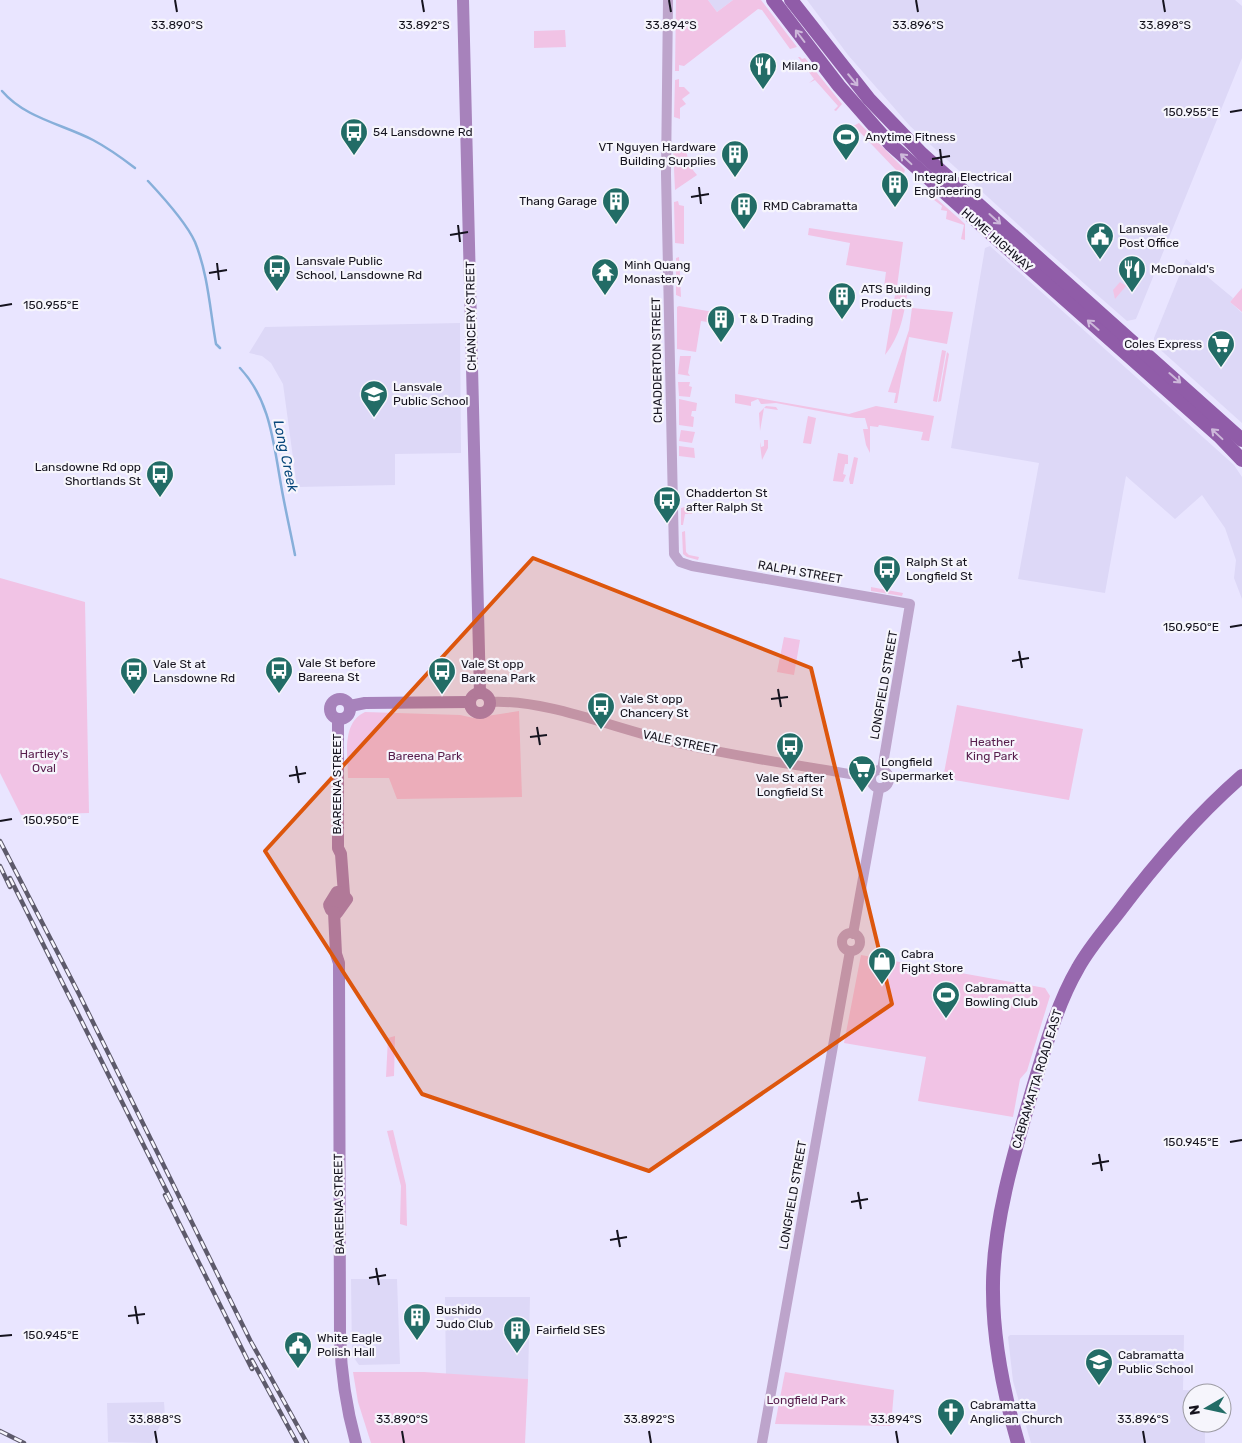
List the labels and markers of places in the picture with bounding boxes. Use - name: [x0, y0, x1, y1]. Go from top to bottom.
- restaurant icon: Milano: [748, 51, 778, 90]
- place label: Milano: [782, 59, 818, 73]
- bus stop icon: 54 Lansdowne Rd: [339, 117, 369, 156]
- sports icon: Anytime Fitness: [831, 122, 861, 161]
- place label: 54 Lansdowne Rd: [373, 125, 473, 139]
- place label: Anytime Fitness: [865, 130, 956, 144]
- building icon: VT Nguyen Hardware Building Supplies: [720, 139, 750, 178]
- place label: VT Nguyen Hardware Building Supplies: [598, 140, 716, 168]
- building icon: Integral Electrical Engineering: [880, 169, 910, 208]
- place label: Integral Electrical Engineering: [914, 170, 1012, 198]
- building icon: Thang Garage: [601, 186, 631, 225]
- building icon: RMD Cabramatta: [729, 191, 759, 230]
- place label: Thang Garage: [519, 194, 597, 208]
- place label: RMD Cabramatta: [763, 199, 858, 213]
- public building icon: Lansvale Post Office: [1085, 221, 1115, 260]
- place label: Lansvale Post Office: [1119, 222, 1179, 250]
- bus stop icon: Lansvale Public School, Lansdowne Rd: [262, 253, 292, 292]
- place label: Lansvale Public School, Lansdowne Rd: [296, 254, 422, 282]
- restaurant icon: McDonald's: [1117, 254, 1147, 293]
- temple icon: Minh Quang Monastery: [590, 257, 620, 296]
- place label: Minh Quang Monastery: [624, 258, 690, 286]
- place label: McDonald's: [1151, 262, 1215, 276]
- building icon: ATS Building Products: [827, 281, 857, 320]
- place label: ATS Building Products: [861, 282, 931, 310]
- building icon: T & D Trading: [706, 304, 736, 343]
- place label: T & D Trading: [740, 312, 813, 326]
- supermarket icon: Coles Express: [1206, 329, 1236, 368]
- place label: Coles Express: [1124, 337, 1202, 351]
- school or university icon: Lansvale Public School: [359, 379, 389, 418]
- place label: Lansvale Public School: [393, 380, 469, 408]
- bus stop icon: Lansdowne Rd opp Shortlands St: [145, 459, 175, 498]
- place label: Lansdowne Rd opp Shortlands St: [35, 460, 141, 488]
- bus stop icon: Chadderton St after Ralph St: [652, 485, 682, 524]
- place label: Chadderton St after Ralph St: [686, 486, 768, 514]
- bus stop icon: Ralph St at Longfield St: [872, 554, 902, 593]
- place label: Ralph St at Longfield St: [906, 555, 973, 583]
- bus stop icon: Vale St before Bareena St: [264, 655, 294, 694]
- bus stop icon: Vale St at Lansdowne Rd: [119, 656, 149, 695]
- place label: Vale St before Bareena St: [298, 656, 376, 684]
- bus stop icon: Vale St opp Bareena Park: [427, 656, 457, 695]
- place label: Vale St at Lansdowne Rd: [153, 657, 235, 685]
- place label: Vale St opp Bareena Park: [461, 657, 536, 685]
- bus stop icon: Vale St opp Chancery St: [586, 691, 616, 730]
- place label: Vale St opp Chancery St: [620, 692, 689, 720]
- bus stop icon: Vale St after Longfield St: [775, 731, 805, 770]
- supermarket icon: Longfield Supermarket: [847, 754, 877, 793]
- place label: Longfield Supermarket: [881, 755, 954, 783]
- place label: Vale St after Longfield St: [756, 771, 825, 799]
- shop icon: Cabra Fight Store: [867, 946, 897, 985]
- place label: Cabra Fight Store: [901, 947, 963, 975]
- sports icon: Cabramatta Bowling Club: [931, 980, 961, 1019]
- place label: Cabramatta Bowling Club: [965, 981, 1038, 1009]
- building icon: Bushido Judo Club: [402, 1302, 432, 1341]
- place label: Bushido Judo Club: [436, 1303, 493, 1331]
- building icon: Fairfield SES: [502, 1315, 532, 1354]
- place label: Fairfield SES: [536, 1323, 605, 1337]
- public building icon: White Eagle Polish Hall: [283, 1330, 313, 1369]
- place label: White Eagle Polish Hall: [317, 1331, 382, 1359]
- school or university icon: Cabramatta Public School: [1084, 1347, 1114, 1386]
- place label: Cabramatta Public School: [1118, 1348, 1194, 1376]
- church icon: Cabramatta Anglican Church: [936, 1397, 966, 1436]
- place label: Cabramatta Anglican Church: [970, 1398, 1063, 1426]

